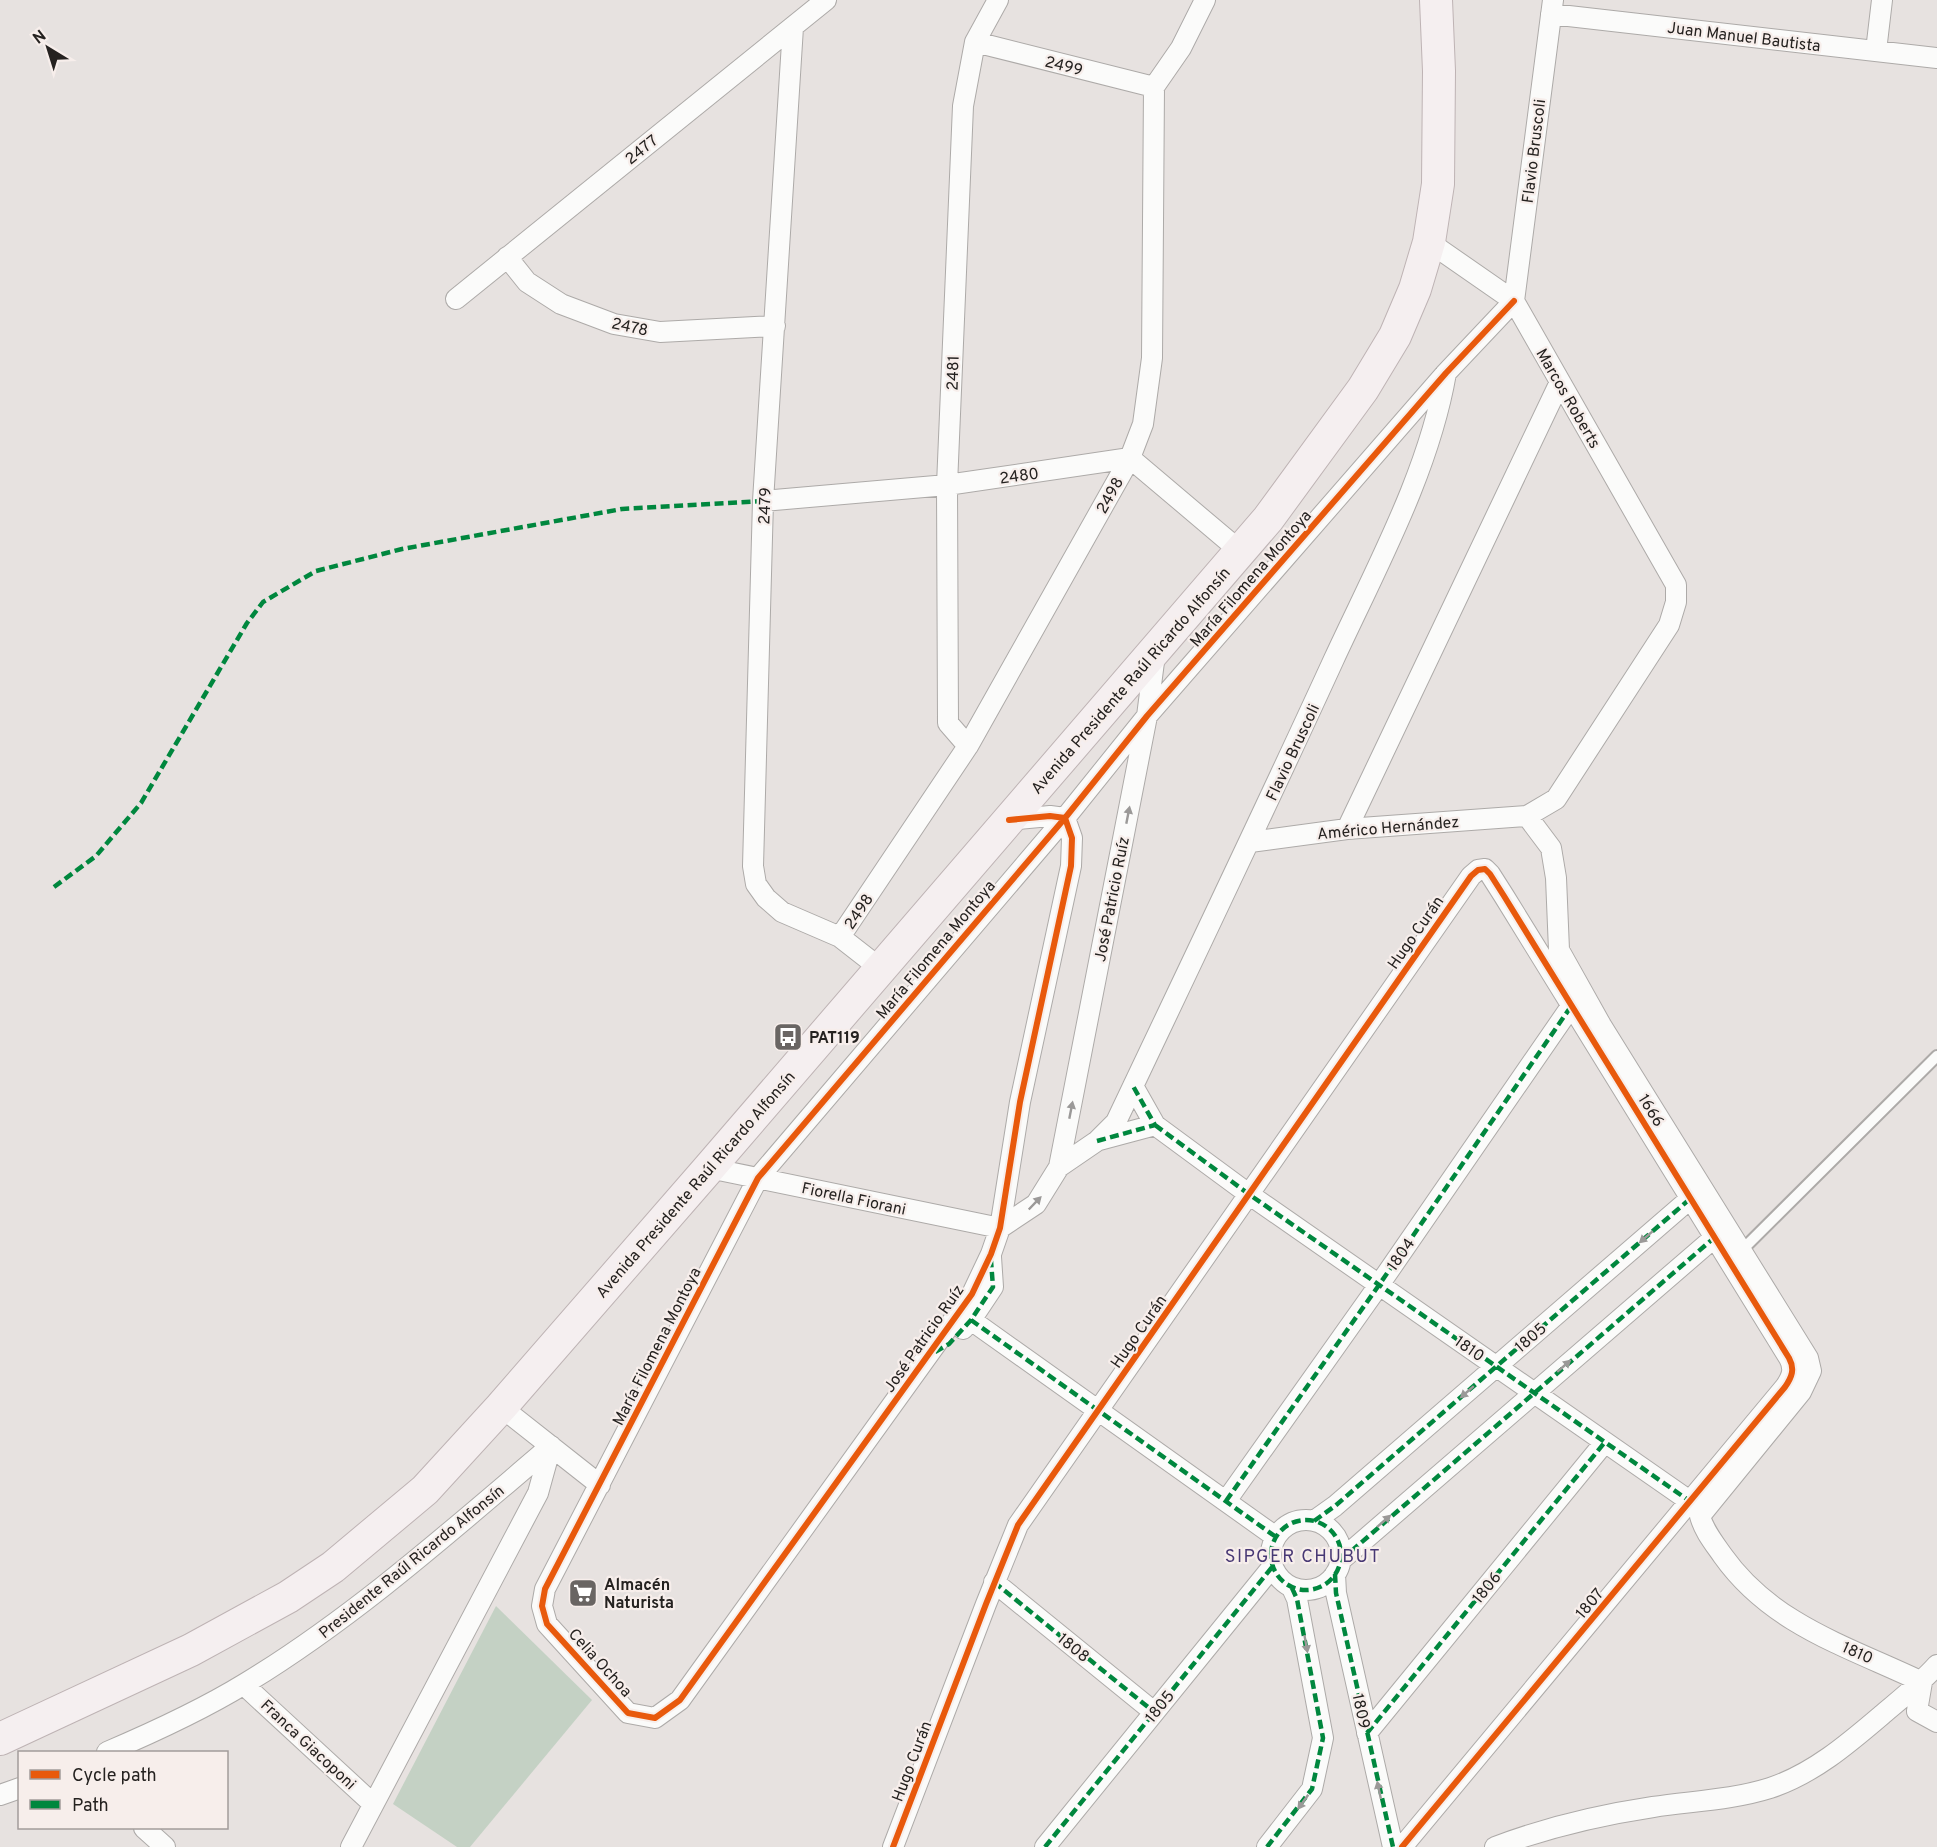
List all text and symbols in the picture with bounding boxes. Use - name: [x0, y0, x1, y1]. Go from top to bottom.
- north arrow: [18, 18, 78, 78]
- street label: Juan Manuel Bautista: [1666, 19, 1822, 57]
- text: N: [29, 26, 51, 49]
- street label: 2499: [1042, 53, 1085, 81]
- street label: Flavio Bruscoli: [1519, 98, 1551, 204]
- street label: 2477: [622, 131, 663, 170]
- street label: 2478: [609, 314, 650, 342]
- street label: Marcos Roberts: [1531, 345, 1604, 453]
- street label: 2481: [943, 355, 965, 391]
- street label: 2480: [998, 464, 1040, 490]
- street label: 2498: [1093, 474, 1129, 518]
- street label: 2479: [755, 487, 777, 525]
- street label: María Filomena Montoya: [1186, 507, 1317, 652]
- street label: Avenida Presidente Raúl Ricardo Alfonsín: [1027, 564, 1236, 799]
- street label: Flavio Bruscoli: [1263, 701, 1325, 805]
- one-way arrow: [1124, 805, 1133, 824]
- street label: Américo Hernández: [1316, 813, 1460, 845]
- street label: José Patricio Ruíz: [1091, 835, 1135, 964]
- street label: María Filomena Montoya: [873, 877, 1001, 1024]
- street label: 2498: [841, 891, 879, 934]
- street label: Hugo Curán: [1384, 893, 1449, 974]
- bus stop icon: PAT119: [772, 1021, 804, 1053]
- place label: PAT119: [809, 1029, 860, 1049]
- street label: Avenida Presidente Raúl Ricardo Alfonsín: [592, 1068, 801, 1303]
- street label: 1666: [1633, 1091, 1668, 1131]
- one-way arrow: [1067, 1100, 1076, 1119]
- street label: Fiorella Fiorani: [799, 1179, 908, 1221]
- one-way arrow: [1028, 1195, 1042, 1210]
- one-way arrow: [1639, 1230, 1654, 1243]
- street label: 1804: [1383, 1235, 1420, 1276]
- street label: María Filomena Montoya: [609, 1264, 706, 1430]
- street label: José Patricio Ruíz: [880, 1281, 969, 1397]
- street label: Hugo Curán: [1107, 1292, 1172, 1373]
- street label: 1805: [1511, 1319, 1551, 1358]
- street label: 1810: [1450, 1332, 1488, 1367]
- one-way arrow: [1556, 1360, 1572, 1373]
- one-way arrow: [1459, 1385, 1475, 1398]
- street label: Presidente Raúl Ricardo Alfonsín: [315, 1481, 509, 1644]
- one-way arrow: [1376, 1515, 1391, 1528]
- district label: SIPGER CHUBUT: [1225, 1546, 1381, 1569]
- street label: 1806: [1469, 1568, 1506, 1608]
- place label: Almacén Naturista: [604, 1576, 674, 1614]
- supermarket icon: Almacén Naturista: [567, 1577, 599, 1609]
- street label: 1807: [1572, 1585, 1609, 1624]
- street label: Celia Ochoa: [563, 1625, 636, 1702]
- street label: 1808: [1053, 1630, 1093, 1668]
- one-way arrow: [1301, 1635, 1310, 1654]
- street label: 1810: [1839, 1638, 1876, 1669]
- street label: 1805: [1142, 1687, 1180, 1727]
- street label: 1809: [1347, 1692, 1374, 1731]
- street label: Franca Giacoponi: [256, 1696, 360, 1795]
- street label: Hugo Curán: [888, 1719, 937, 1805]
- legend: [18, 1751, 228, 1829]
- text: Cycle path: [72, 1765, 157, 1788]
- one-way arrow: [1374, 1780, 1383, 1799]
- one-way arrow: [1297, 1793, 1309, 1809]
- text: Path: [72, 1795, 109, 1818]

